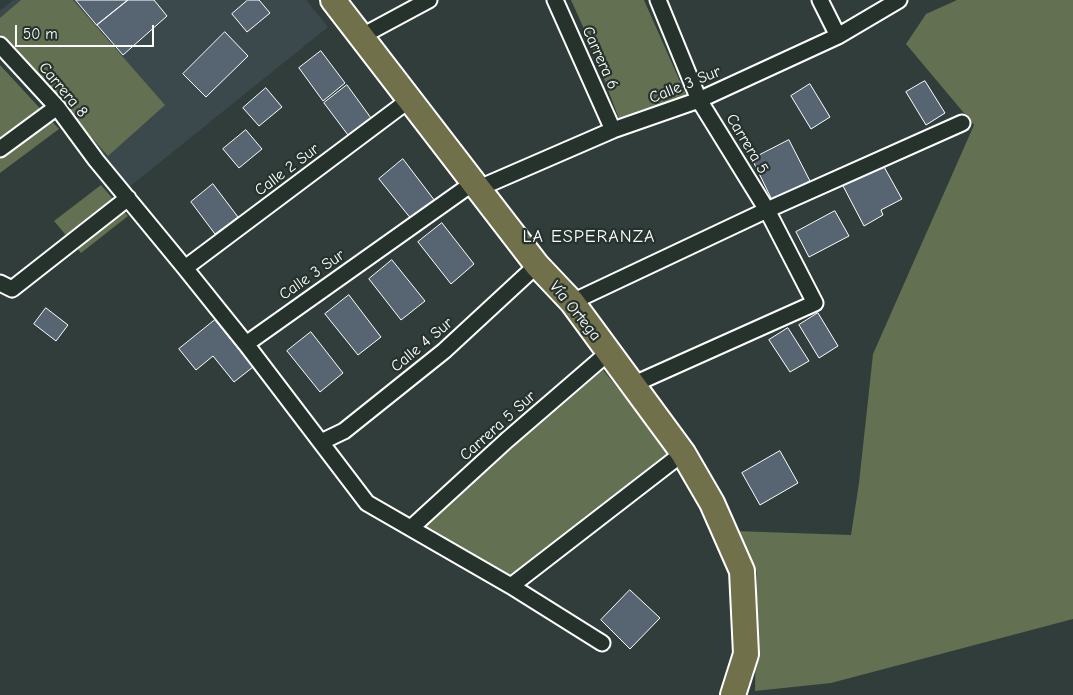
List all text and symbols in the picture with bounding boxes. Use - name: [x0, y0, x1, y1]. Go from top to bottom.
- scale bar: [18, 15, 156, 47]
- street label: Carrera 6: [578, 24, 622, 92]
- text: 50 m: [23, 25, 58, 43]
- street label: Carrera 8: [34, 58, 92, 122]
- street label: Calle 3 Sur: [647, 62, 723, 108]
- street label: Carrera 5: [722, 110, 772, 178]
- street label: Calle 2 Sur: [251, 140, 323, 200]
- district label: LA ESPERANZA: [521, 226, 657, 248]
- street label: Calle 3 Sur: [276, 246, 348, 304]
- street label: Vía Ortega: [545, 277, 605, 345]
- street label: Calle 4 Sur: [387, 314, 457, 376]
- street label: Carrera 5 Sur: [456, 387, 540, 465]

